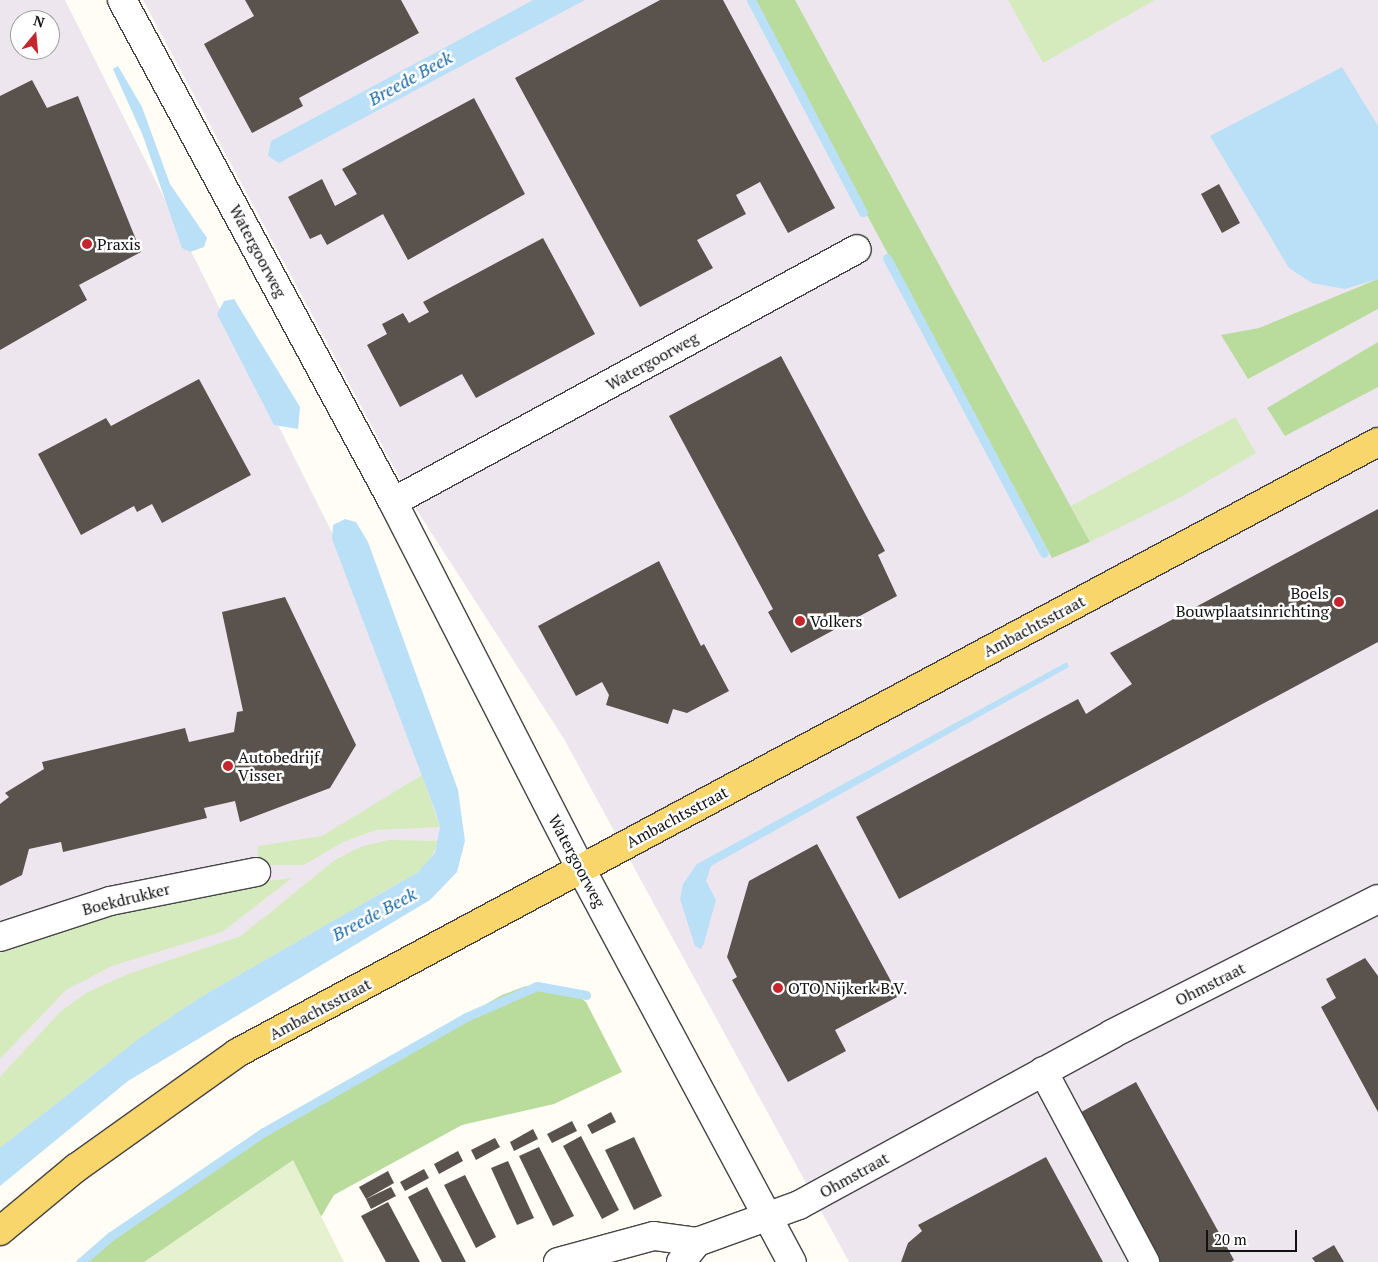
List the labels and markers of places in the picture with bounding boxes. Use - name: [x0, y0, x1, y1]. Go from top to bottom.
- place label: Praxis: [97, 234, 141, 254]
- marker: Praxis: [81, 238, 93, 250]
- place label: Boels Bouwplaatsinrichting: [1176, 583, 1329, 621]
- marker: Boels Bouwplaatsinrichting: [1333, 596, 1345, 608]
- place label: Volkers: [810, 611, 862, 631]
- marker: Volkers: [794, 615, 806, 627]
- place label: Autobedrijf Visser: [238, 747, 320, 785]
- marker: Autobedrijf Visser: [222, 760, 234, 772]
- place label: OTO Nijkerk B.V.: [788, 978, 907, 998]
- marker: OTO Nijkerk B.V.: [772, 982, 784, 994]

